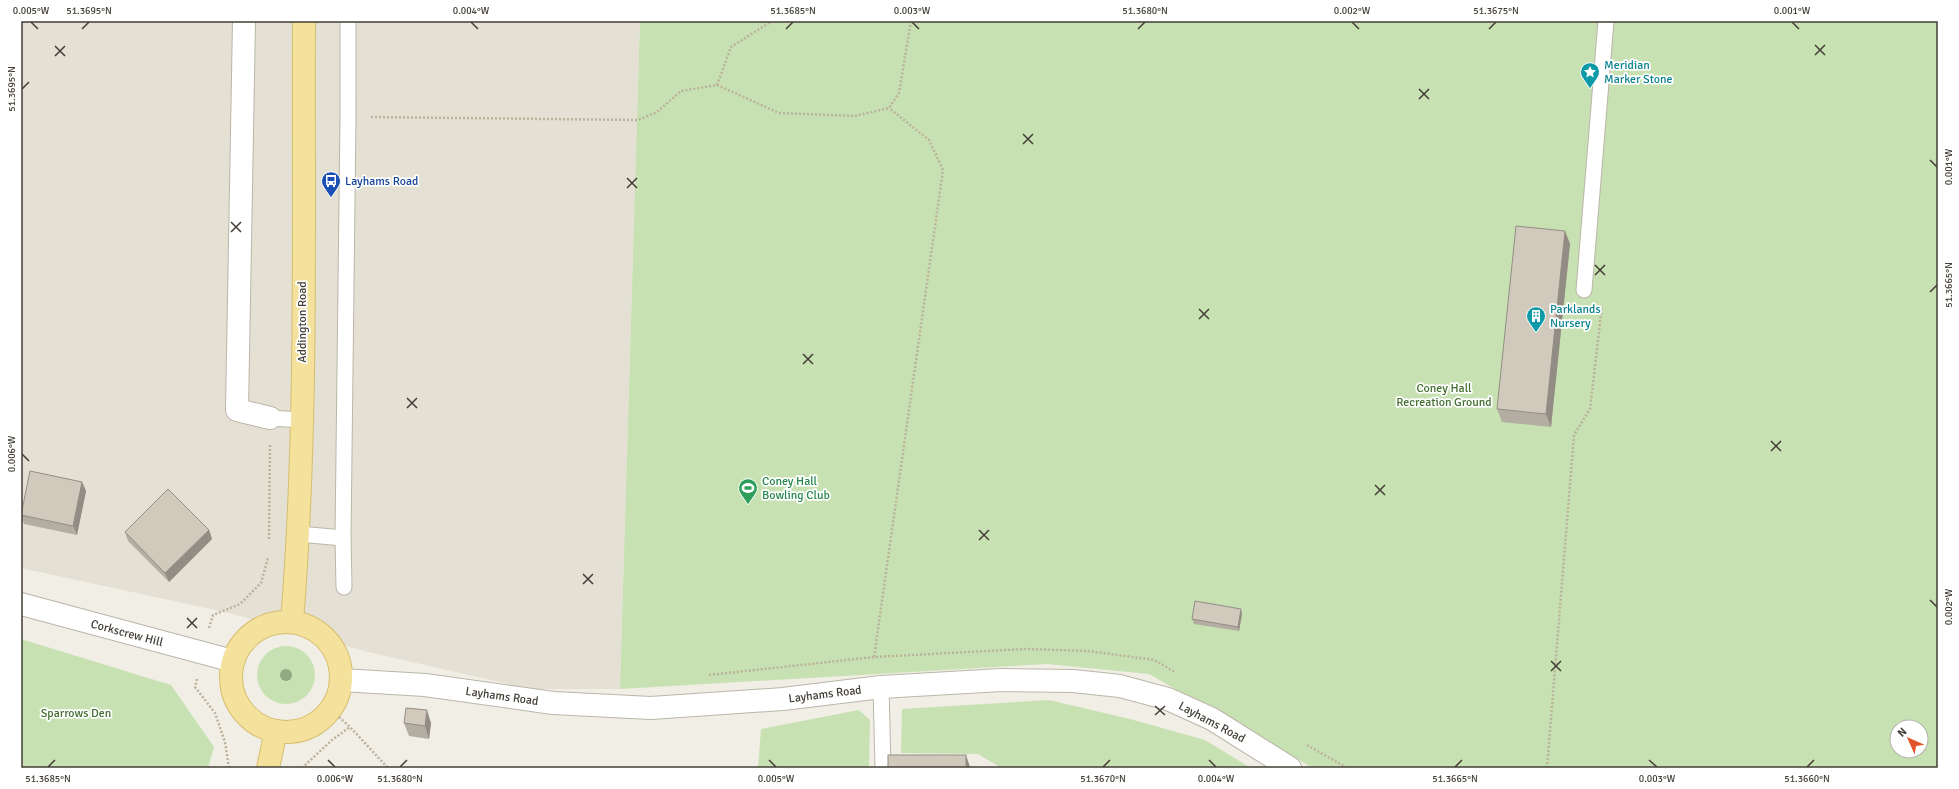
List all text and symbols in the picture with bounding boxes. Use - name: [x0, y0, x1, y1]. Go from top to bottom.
- text: 0.005°W: [13, 5, 50, 17]
- text: 51.3695°N: [66, 5, 112, 17]
- text: 0.004°W: [453, 5, 490, 17]
- text: 51.3685°N: [770, 5, 816, 17]
- text: 0.003°W: [894, 5, 931, 17]
- text: 51.3680°N: [1122, 5, 1168, 17]
- text: 0.002°W: [1334, 5, 1371, 17]
- text: 51.3675°N: [1473, 5, 1519, 17]
- text: 0.001°W: [1774, 5, 1811, 17]
- place label: Meridian Marker Stone: [1604, 58, 1673, 87]
- place icon: Meridian Marker Stone: [1579, 61, 1601, 89]
- text: 51.3695°N: [6, 66, 18, 112]
- text: 0.001°W: [1943, 148, 1955, 185]
- bus stop icon: Layhams Road: [320, 170, 342, 198]
- place label: Layhams Road: [345, 174, 418, 189]
- text: 51.3665°N: [1943, 262, 1955, 308]
- street label: Addington Road: [295, 281, 310, 363]
- place label: Parklands Nursery: [1550, 302, 1601, 331]
- building icon: Parklands Nursery: [1525, 305, 1547, 333]
- park label: Coney Hall Recreation Ground: [1396, 381, 1492, 410]
- text: 0.006°W: [6, 435, 18, 472]
- place label: Coney Hall Bowling Club: [762, 474, 830, 503]
- sports icon: Coney Hall Bowling Club: [737, 477, 759, 505]
- text: 0.002°W: [1943, 588, 1955, 625]
- street label: Corkscrew Hill: [89, 617, 165, 650]
- street label: Layhams Road: [788, 683, 862, 706]
- street label: Layhams Road: [465, 684, 539, 709]
- street label: Layhams Road: [1176, 699, 1248, 746]
- park label: Sparrows Den: [41, 706, 111, 721]
- north arrow: [1889, 719, 1929, 759]
- text: N: [1895, 725, 1910, 740]
- text: 51.3685°N: [25, 773, 71, 785]
- text: 0.006°W: [317, 773, 354, 785]
- text: 51.3680°N: [377, 773, 423, 785]
- text: 0.005°W: [758, 773, 795, 785]
- text: 51.3670°N: [1080, 773, 1126, 785]
- text: 0.004°W: [1198, 773, 1235, 785]
- text: 51.3665°N: [1432, 773, 1478, 785]
- text: 0.003°W: [1639, 773, 1676, 785]
- text: 51.3660°N: [1784, 773, 1830, 785]

